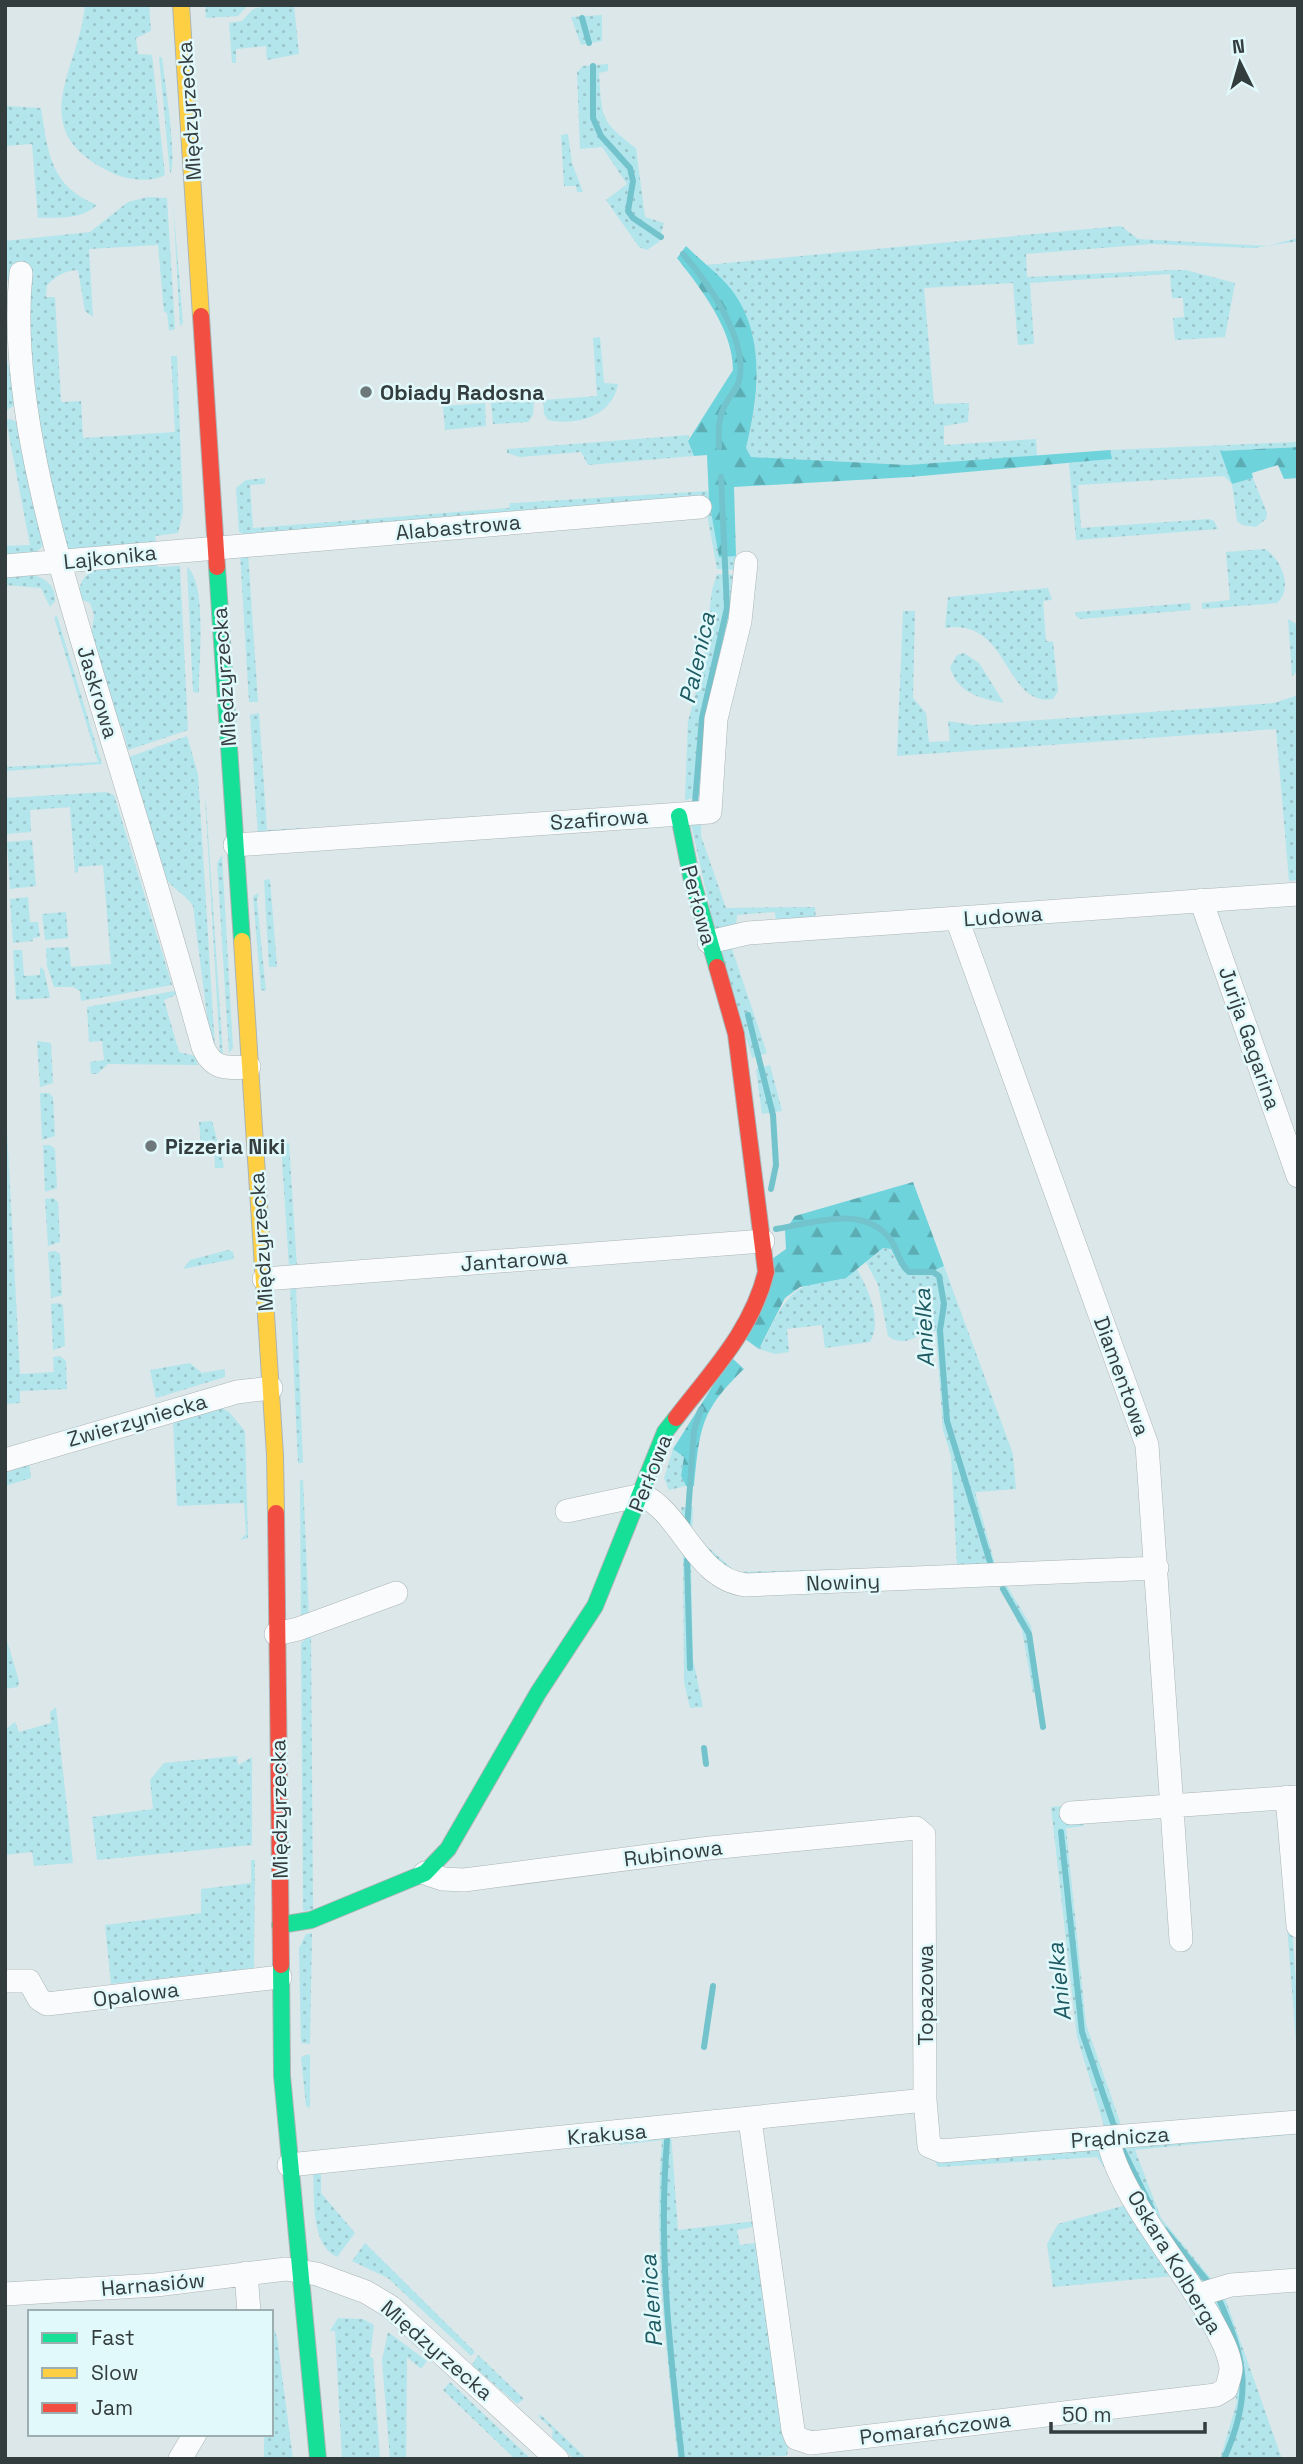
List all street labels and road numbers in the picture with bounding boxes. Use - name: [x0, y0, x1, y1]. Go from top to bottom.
- street label: Międzyrzecka: [171, 40, 207, 182]
- street label: Alabastrowa: [394, 508, 522, 546]
- street label: Lajkonika: [62, 539, 158, 575]
- street label: Międzyrzecka: [206, 606, 242, 748]
- street label: Jaskrowa: [71, 642, 125, 742]
- street label: Szafirowa: [549, 802, 649, 836]
- street label: Perłowa: [675, 862, 723, 948]
- street label: Ludowa: [963, 900, 1043, 932]
- street label: Jurija Gagarina: [1213, 963, 1287, 1113]
- street label: Międzyrzecka: [243, 1171, 279, 1313]
- street label: Jantarowa: [460, 1243, 568, 1277]
- street label: Diamentowa: [1088, 1313, 1156, 1439]
- street label: Zwierzyniecka: [64, 1387, 210, 1453]
- street label: Perłowa: [622, 1430, 678, 1516]
- street label: Nowiny: [805, 1567, 881, 1597]
- street label: Międzyrzecka: [264, 1739, 294, 1879]
- street label: Rubinowa: [622, 1834, 724, 1872]
- street label: Topazowa: [912, 1945, 939, 2045]
- street label: Opalowa: [92, 1975, 180, 2013]
- street label: Krakusa: [566, 2117, 648, 2151]
- street label: Prądnicza: [1070, 2120, 1170, 2154]
- street label: Oskara Kolberga: [1121, 2185, 1229, 2339]
- street label: Harnasiów: [100, 2266, 206, 2302]
- street label: Międzyrzecka: [375, 2294, 499, 2406]
- street label: Pomarańczowa: [858, 2405, 1012, 2451]

